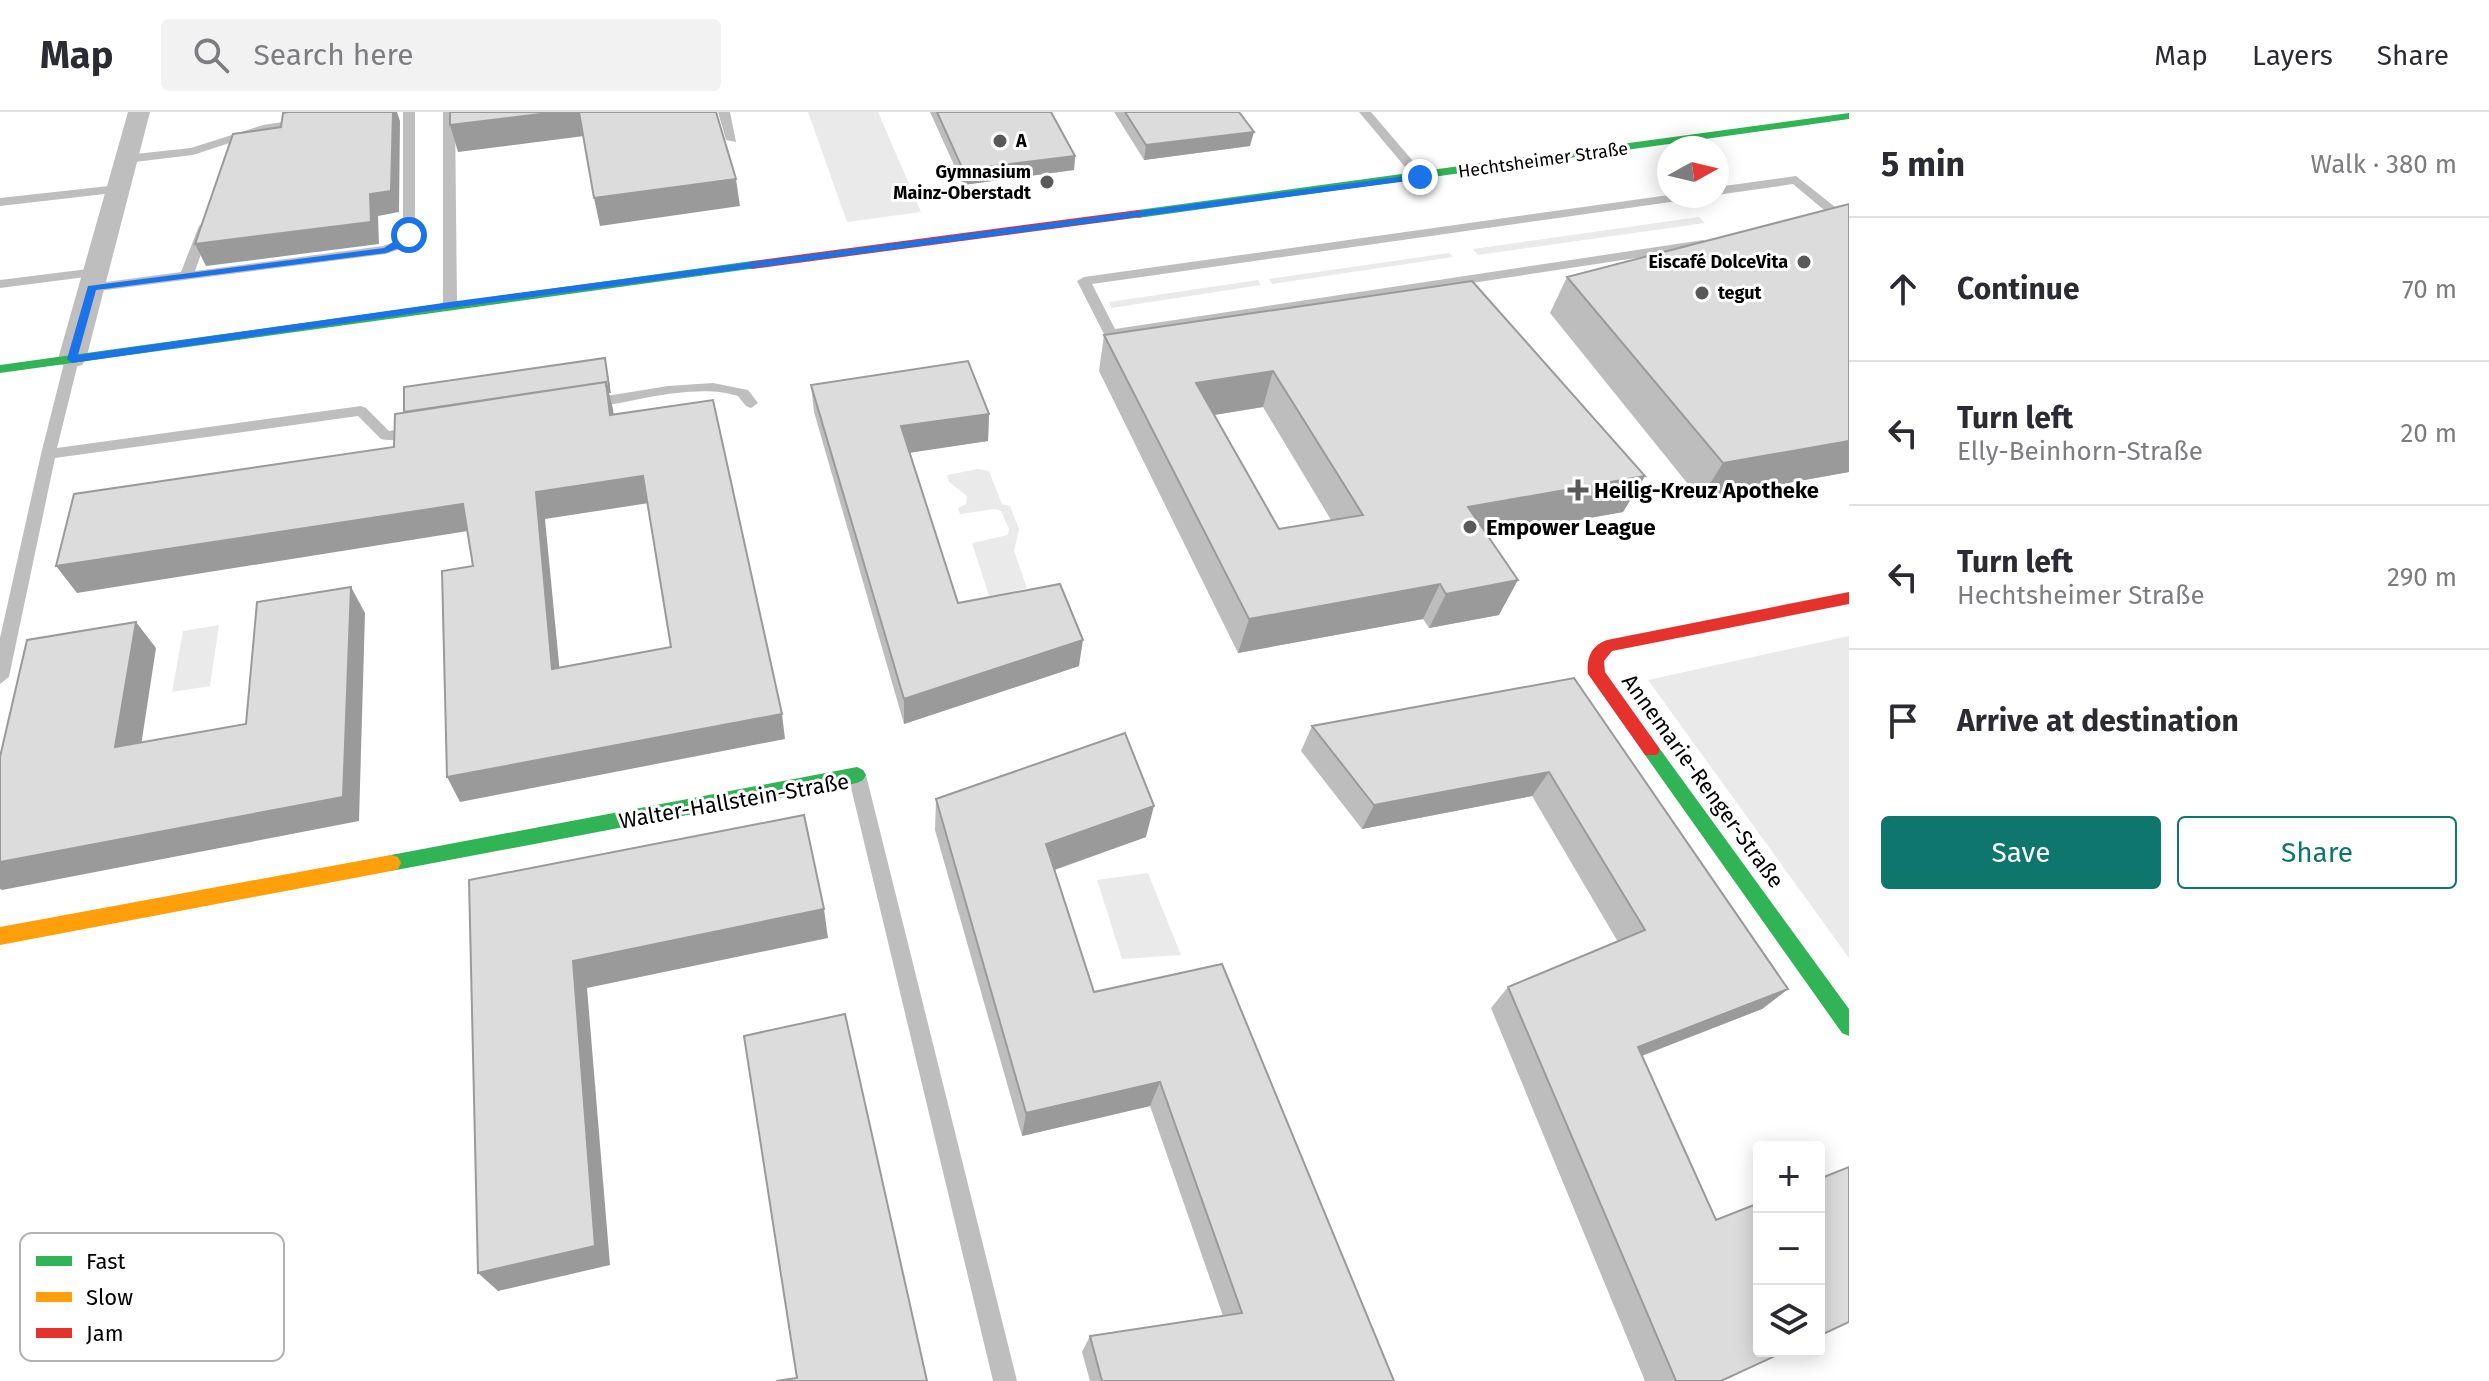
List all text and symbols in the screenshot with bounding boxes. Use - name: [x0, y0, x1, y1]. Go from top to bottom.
- search box: [161, 19, 721, 91]
- text: Map: [40, 32, 113, 78]
- icon: search: [189, 33, 233, 77]
- text: Search here: [253, 37, 414, 73]
- text: Map: [2154, 39, 2208, 72]
- text: Layers: [2252, 39, 2333, 72]
- text: Share: [2377, 39, 2449, 72]
- place label: A: [1015, 130, 1027, 152]
- marker: A: [991, 132, 1009, 150]
- north arrow: [1657, 136, 1729, 208]
- street label: Hechtsheimer Straße: [1457, 137, 1629, 183]
- text: 5 min: [1881, 144, 1965, 185]
- text: Walk · 380 m: [2310, 149, 2457, 180]
- route end: [1402, 159, 1438, 195]
- place label: Gymnasium Mainz-Oberstadt: [893, 161, 1032, 204]
- marker: Gymnasium Mainz-Oberstadt: [1038, 173, 1056, 191]
- route start: [391, 217, 427, 253]
- place label: Eiscafé DolceVita: [1648, 251, 1788, 273]
- marker: Eiscafé DolceVita: [1795, 253, 1813, 271]
- icon: ahead: [1881, 267, 1925, 311]
- text: Continue: [1957, 271, 2080, 307]
- text: 70 m: [2402, 274, 2457, 305]
- place label: tegut: [1718, 282, 1763, 304]
- marker: tegut: [1693, 284, 1711, 302]
- text: Turn left: [1957, 400, 2073, 436]
- icon: left: [1881, 411, 1925, 455]
- text: 20 m: [2400, 418, 2457, 449]
- text: Elly-Beinhorn-Straße: [1957, 436, 2203, 467]
- place label: Heilig-Kreuz Apotheke: [1594, 477, 1819, 504]
- marker: Heilig-Kreuz Apotheke: [1569, 481, 1587, 499]
- place label: Empower League: [1486, 514, 1656, 541]
- marker: Empower League: [1461, 518, 1479, 536]
- text: Turn left: [1957, 544, 2073, 580]
- icon: left: [1881, 555, 1925, 599]
- text: 290 m: [2387, 562, 2457, 593]
- text: Hechtsheimer Straße: [1957, 580, 2205, 611]
- street label: Annemarie-Renger-Straße: [1616, 669, 1790, 893]
- icon: arrive: [1881, 699, 1925, 743]
- text: Arrive at destination: [1957, 703, 2239, 739]
- street label: Walter-Hallstein-Straße: [617, 767, 851, 835]
- button: Save: [1881, 816, 2161, 889]
- button: Share: [2177, 816, 2457, 889]
- map controls: [1753, 1141, 1825, 1357]
- button: +: [1753, 1141, 1825, 1213]
- button: −: [1753, 1213, 1825, 1285]
- legend: [20, 1233, 284, 1361]
- text: Fast: [86, 1248, 126, 1275]
- text: Slow: [86, 1284, 133, 1311]
- button: layers: [1753, 1285, 1825, 1357]
- text: Jam: [86, 1320, 124, 1347]

